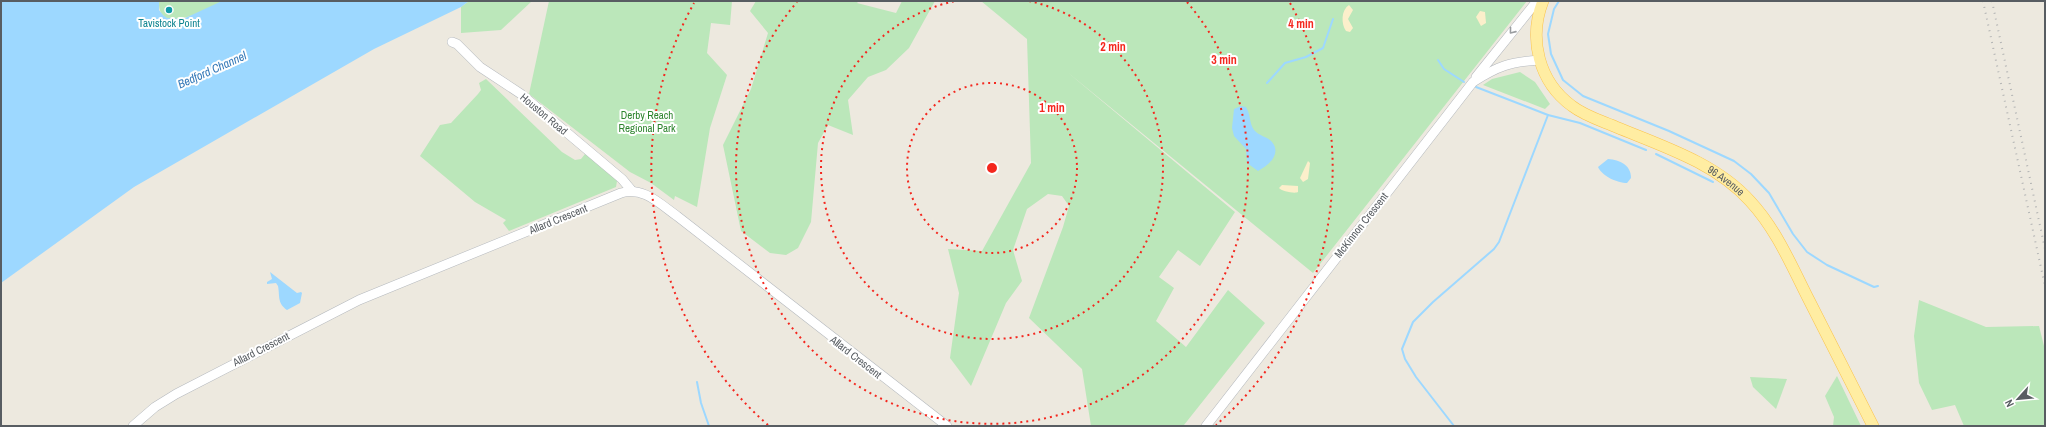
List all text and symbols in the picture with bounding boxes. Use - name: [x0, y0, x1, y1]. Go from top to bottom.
- marker: Tavistock Point: [164, 5, 174, 15]
- place label: Tavistock Point: [138, 16, 200, 30]
- text: 4 min: [1288, 16, 1314, 32]
- one-way arrow: [1510, 27, 1517, 34]
- text: 2 min: [1100, 39, 1126, 55]
- water label: Bedford Channel: [175, 47, 250, 92]
- text: 3 min: [1211, 52, 1237, 68]
- street label: Houston Road: [517, 90, 571, 138]
- text: 1 min: [1039, 100, 1065, 116]
- park label: Derby Reach Regional Park: [618, 108, 676, 135]
- centre of rings: [985, 161, 999, 175]
- street label: 96 Avenue: [1705, 162, 1748, 199]
- street label: McKinnon Crescent: [1331, 189, 1391, 261]
- street label: Allard Crescent: [526, 201, 590, 237]
- street label: Allard Crescent: [229, 329, 292, 370]
- street label: Allard Crescent: [827, 332, 885, 382]
- north arrow: [1998, 379, 2038, 419]
- text: N: [2001, 397, 2017, 410]

